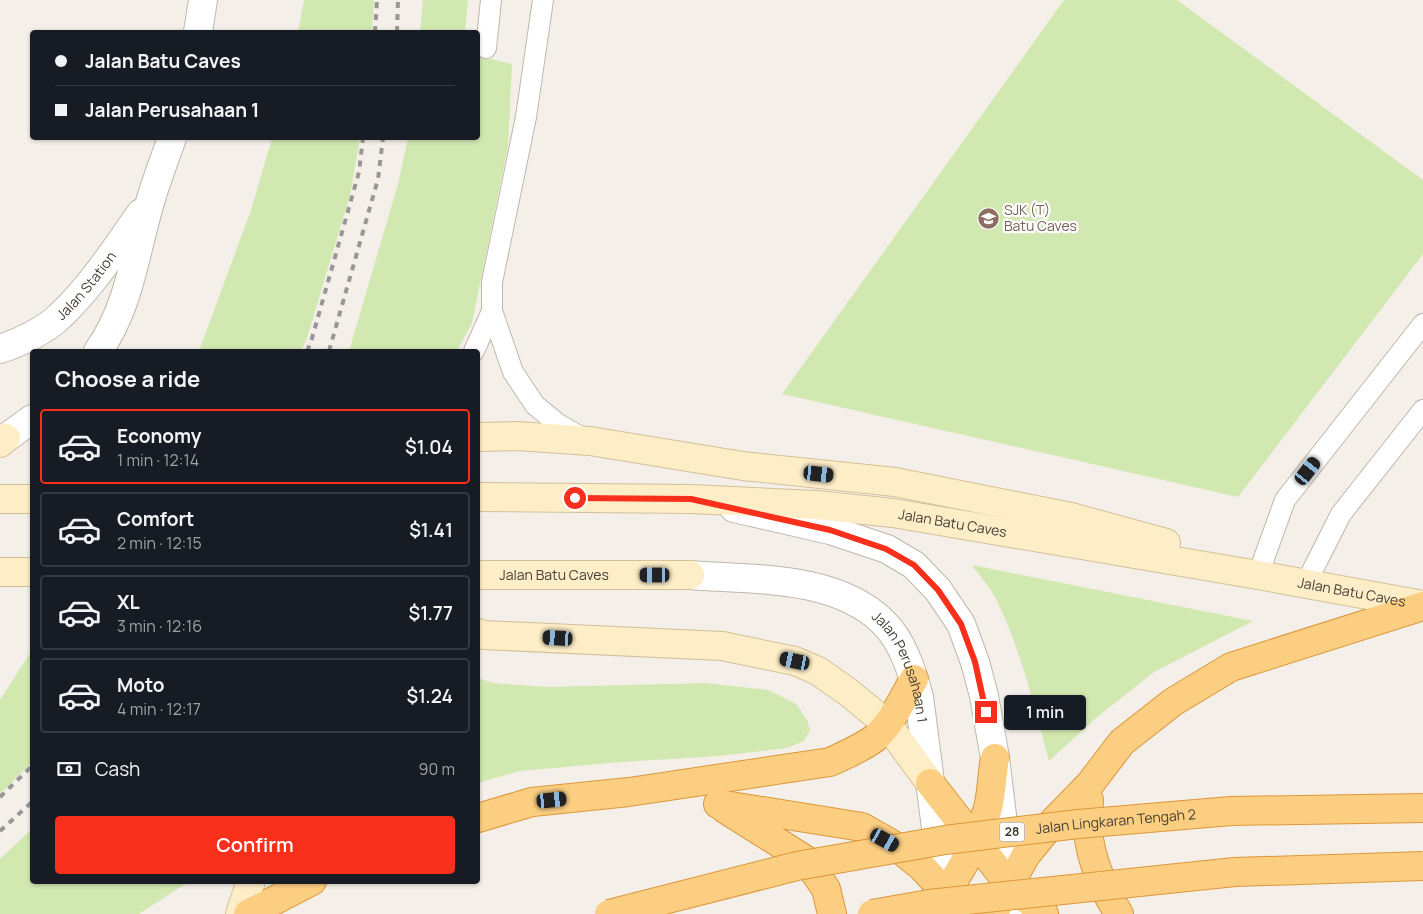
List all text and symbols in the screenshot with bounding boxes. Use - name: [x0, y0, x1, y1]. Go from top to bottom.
- text: Jalan Batu Caves: [85, 48, 241, 74]
- text: Jalan Perusahaan 1: [85, 97, 259, 123]
- place label: SJK (T) Batu Caves: [1004, 200, 1077, 235]
- school or university icon: SJK (T) Batu Caves: [976, 206, 1000, 230]
- street label: Jalan Station: [52, 247, 120, 324]
- text: Choose a ride: [55, 364, 200, 394]
- text: Economy: [117, 423, 201, 449]
- icon: car: [57, 424, 102, 469]
- text: $1.04: [405, 434, 453, 460]
- text: 1 min · 12:14: [117, 449, 199, 471]
- car: [1292, 455, 1323, 487]
- car: [803, 465, 834, 483]
- route start: [564, 487, 586, 509]
- street label: Jalan Batu Caves: [897, 504, 1008, 541]
- text: Comfort: [117, 506, 194, 532]
- icon: car: [57, 507, 102, 552]
- text: $1.41: [409, 517, 453, 543]
- text: 2 min · 12:15: [117, 532, 202, 554]
- street label: Jalan Batu Caves: [499, 565, 609, 584]
- car: [640, 568, 670, 583]
- street label: Jalan Batu Caves: [1296, 572, 1407, 611]
- text: XL: [117, 589, 140, 615]
- icon: car: [57, 590, 102, 635]
- text: $1.77: [408, 600, 453, 626]
- street label: Jalan Perusahaan 1: [868, 606, 932, 724]
- text: 3 min · 12:16: [117, 615, 202, 637]
- car: [542, 630, 573, 646]
- car: [778, 651, 811, 671]
- text: Moto: [117, 672, 164, 698]
- icon: car: [57, 673, 102, 718]
- text: $1.24: [406, 683, 453, 709]
- callout: 1 min: [1004, 694, 1086, 730]
- text: 4 min · 12:17: [117, 698, 201, 720]
- route end: [975, 701, 997, 723]
- text: 1 min: [1026, 701, 1064, 723]
- icon: cash: [55, 755, 83, 783]
- text: Cash: [95, 756, 140, 782]
- text: 90 m: [419, 758, 455, 780]
- car: [536, 791, 567, 809]
- street label: Jalan Lingkaran Tengah 2: [1034, 804, 1196, 838]
- button: Confirm: [55, 816, 455, 874]
- road number: 28: [1000, 822, 1024, 842]
- car: [868, 826, 901, 854]

